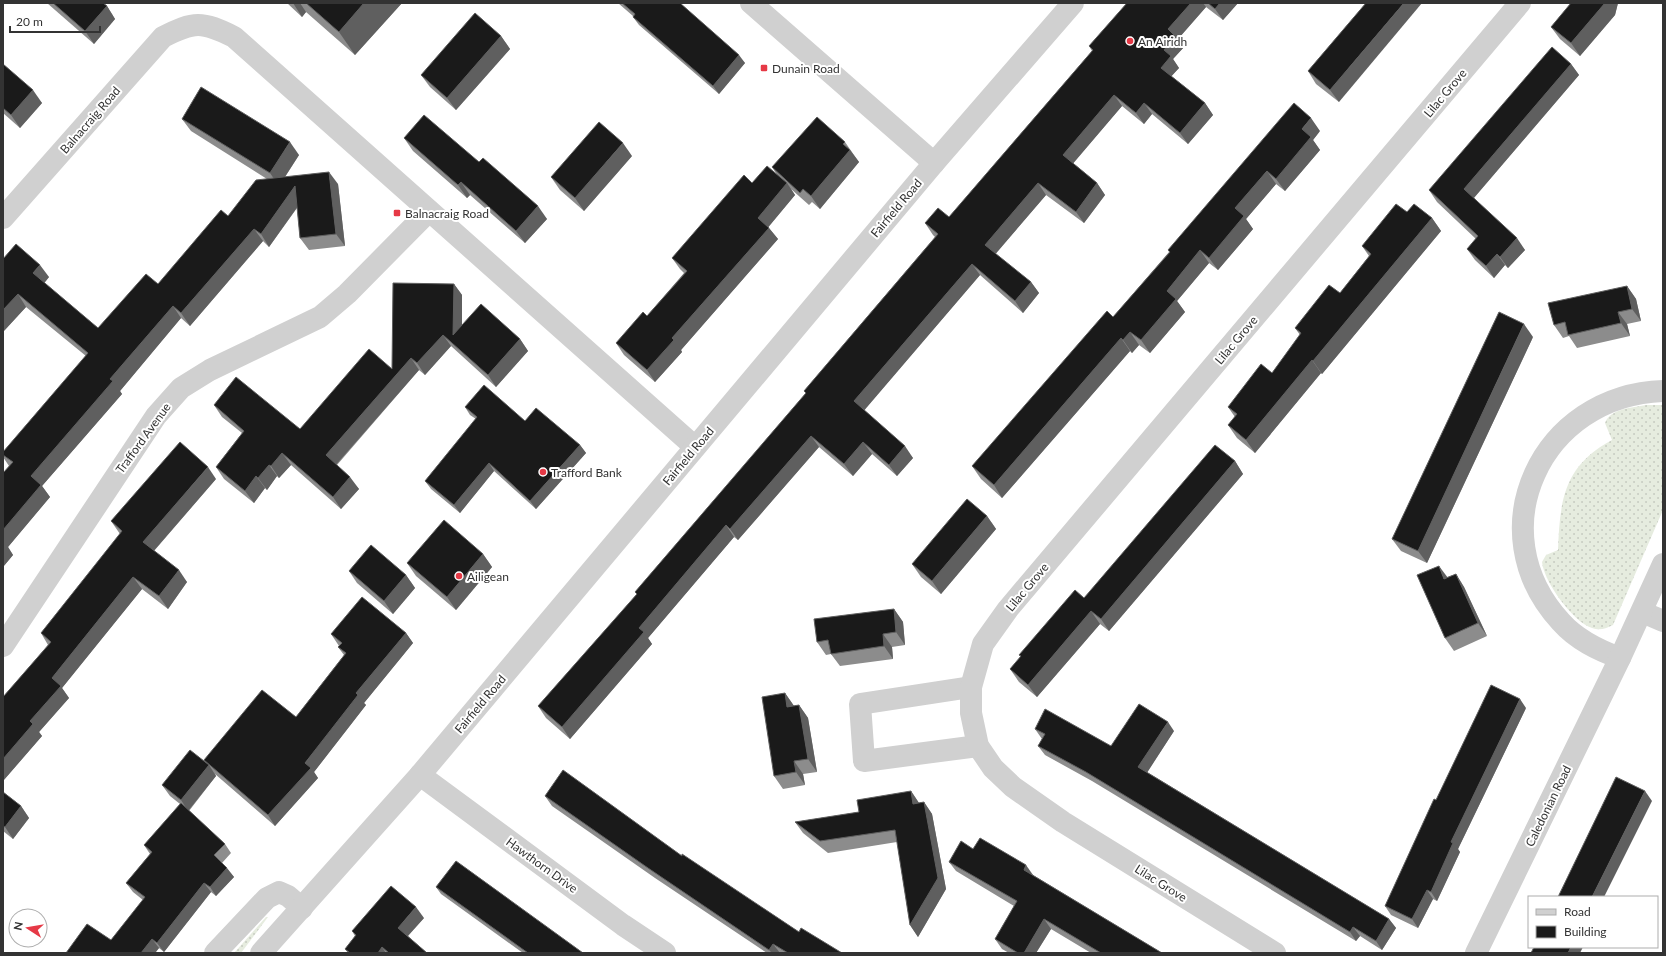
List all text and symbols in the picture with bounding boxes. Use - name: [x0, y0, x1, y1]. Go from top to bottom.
- scale bar: [10, 8, 100, 34]
- text: 20 m: [16, 14, 43, 29]
- place label: An Airidh: [1138, 34, 1187, 49]
- marker: An Airidh: [1125, 36, 1135, 46]
- place label: Dunain Road: [772, 61, 840, 76]
- marker: Dunain Road: [759, 63, 769, 73]
- street label: Lilac Grove: [1420, 66, 1470, 120]
- street label: Balnacraig Road: [57, 83, 123, 157]
- street label: Fairfield Road: [867, 176, 925, 240]
- place label: Balnacraig Road: [405, 206, 489, 221]
- marker: Balnacraig Road: [392, 208, 402, 218]
- street label: Lilac Grove: [1211, 313, 1261, 367]
- street label: Trafford Avenue: [112, 400, 174, 476]
- street label: Fairfield Road: [659, 424, 717, 488]
- place label: Trafford Bank: [551, 465, 623, 480]
- marker: Trafford Bank: [538, 467, 548, 477]
- street label: Lilac Grove: [1002, 560, 1052, 614]
- place label: Ailigean: [467, 569, 509, 584]
- marker: Ailigean: [454, 571, 464, 581]
- street label: Fairfield Road: [451, 672, 509, 736]
- street label: Caledonian Road: [1522, 763, 1574, 849]
- street label: Hawthorn Drive: [503, 834, 581, 896]
- street label: Lilac Grove: [1132, 861, 1190, 905]
- legend: [1528, 896, 1658, 948]
- text: Road: [1564, 904, 1591, 919]
- north arrow: [8, 908, 48, 948]
- text: N: [10, 920, 25, 931]
- text: Building: [1564, 924, 1607, 939]

